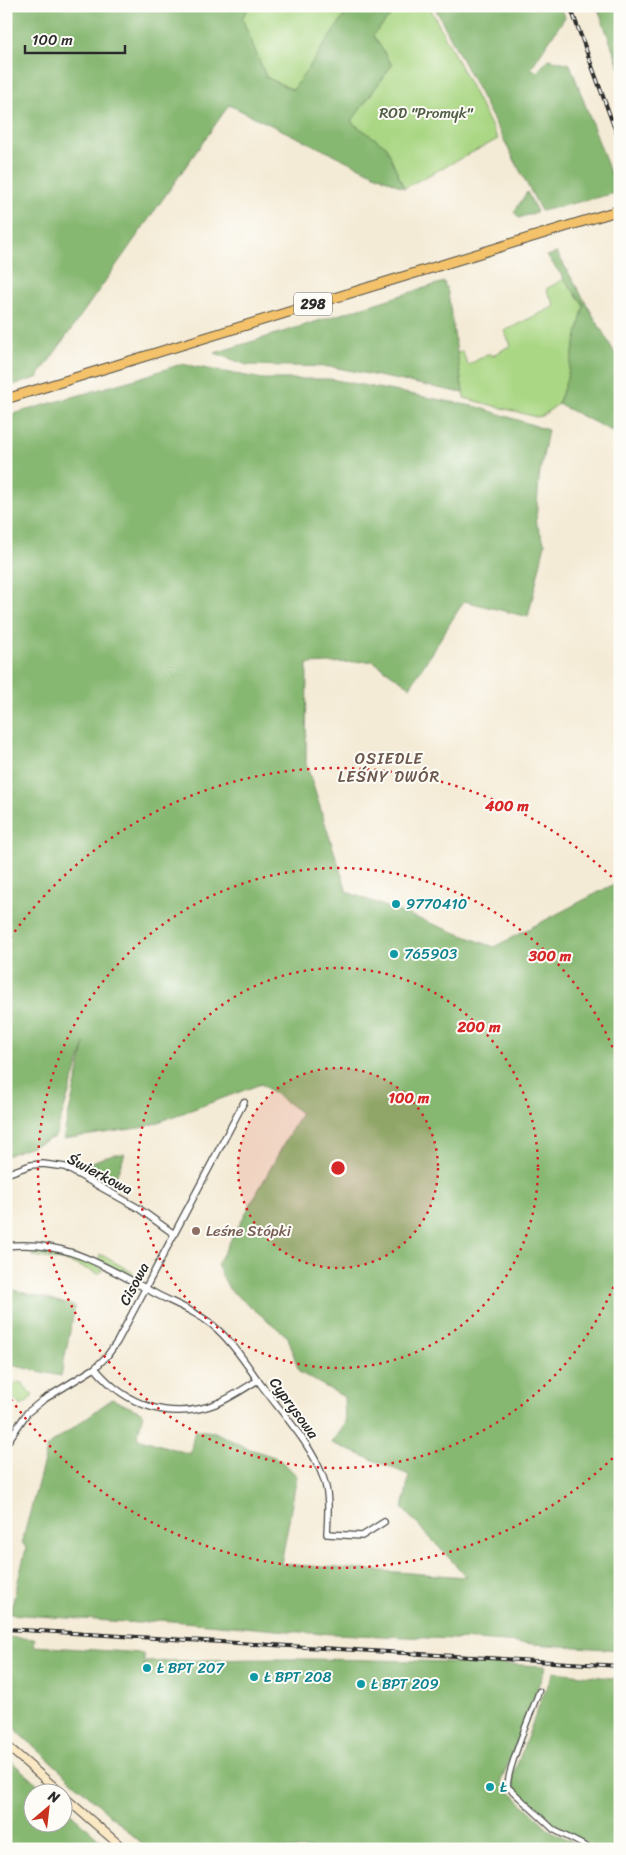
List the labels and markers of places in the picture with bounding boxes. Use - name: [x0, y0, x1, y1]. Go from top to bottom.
- place label: 9770410: [406, 891, 467, 917]
- marker: 9770410: [390, 898, 402, 910]
- place label: 765903: [404, 941, 457, 967]
- marker: 765903: [388, 948, 400, 960]
- centre of rings: [329, 1159, 347, 1177]
- place label: Leśne Stópki: [206, 1218, 292, 1244]
- marker: Leśne Stópki: [190, 1225, 202, 1237]
- place label: Ł BPT 207: [157, 1655, 226, 1681]
- marker: Ł BPT 207: [141, 1662, 153, 1674]
- place label: Ł BPT 208: [264, 1664, 332, 1690]
- marker: Ł BPT 208: [248, 1671, 260, 1683]
- place label: Ł BPT 209: [371, 1671, 439, 1697]
- marker: Ł BPT 209: [355, 1678, 367, 1690]
- place label: Ł: [500, 1774, 507, 1800]
- marker: Ł: [484, 1781, 496, 1793]

